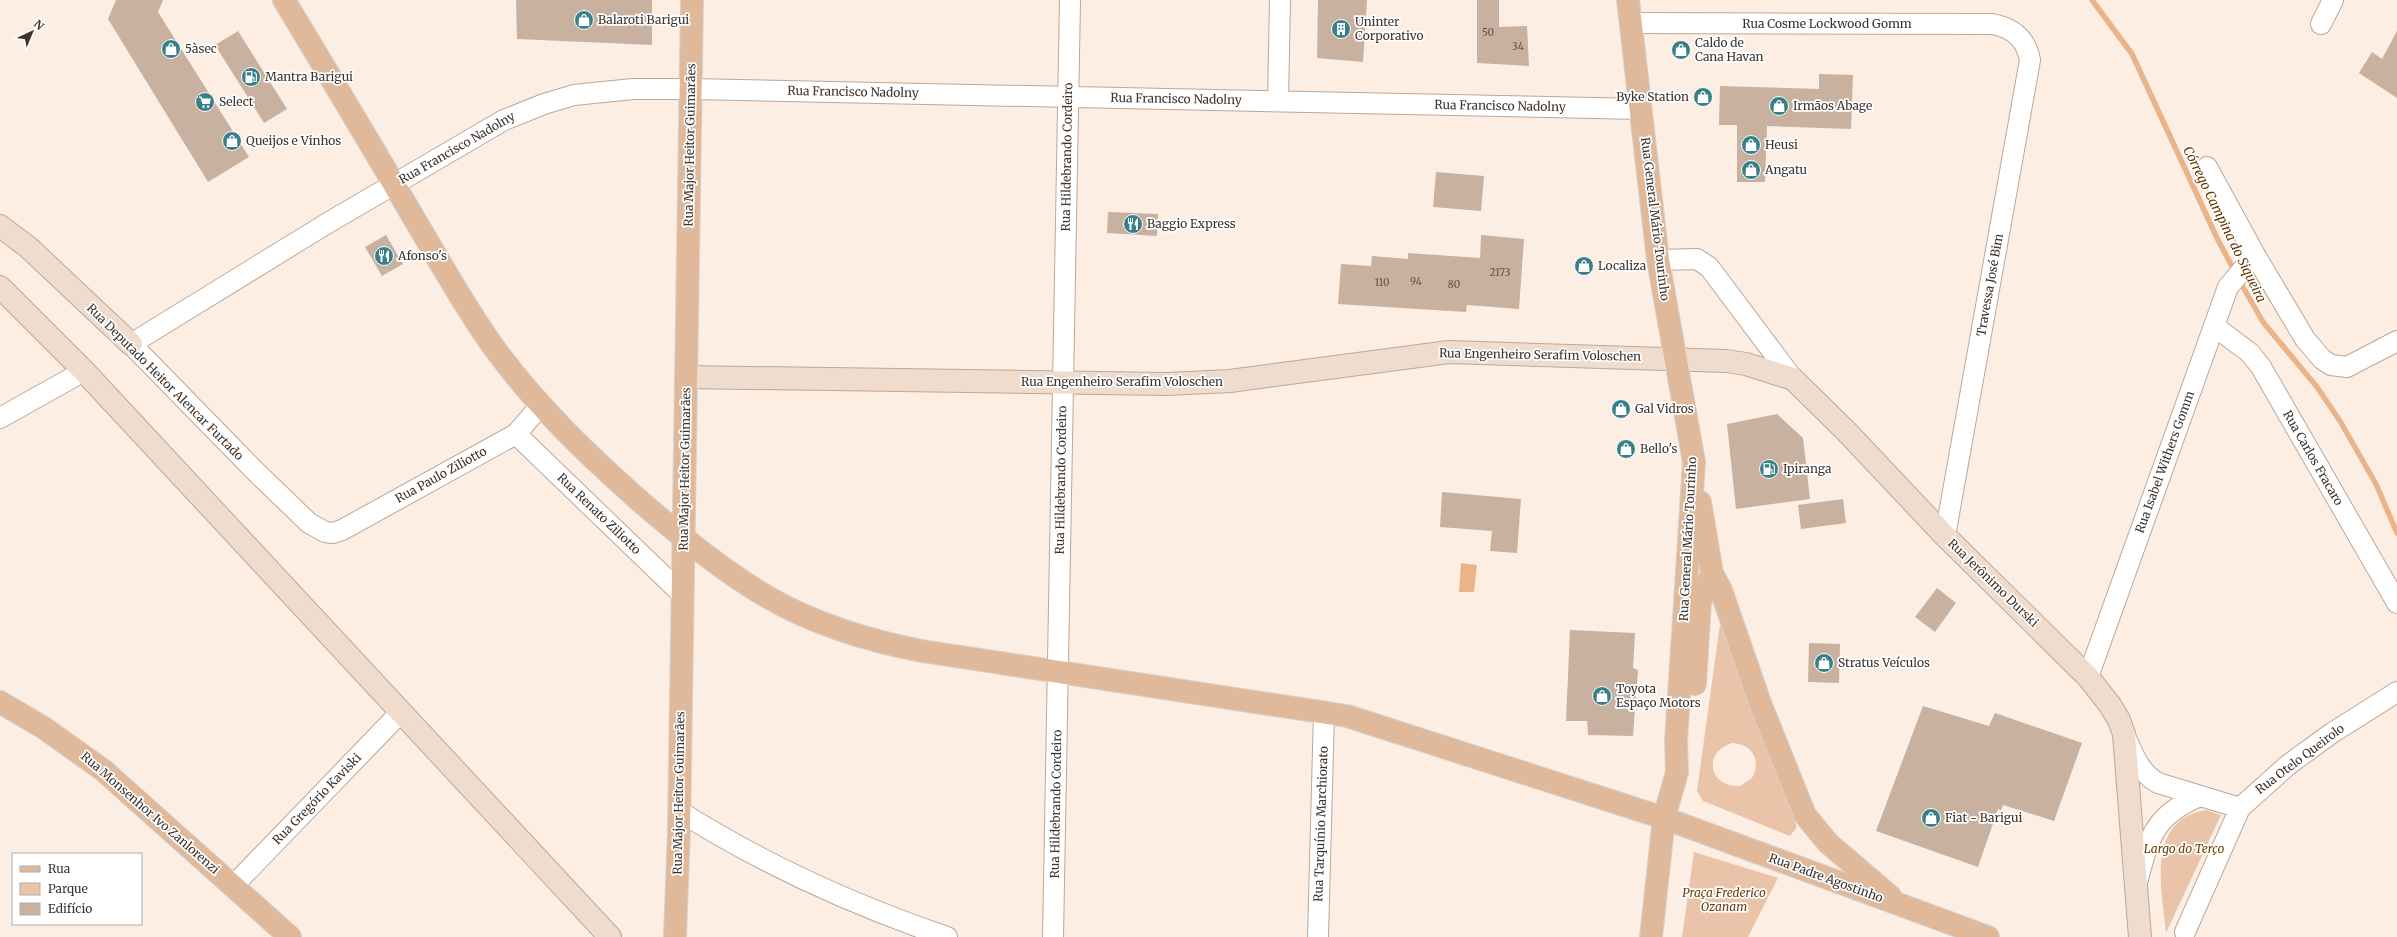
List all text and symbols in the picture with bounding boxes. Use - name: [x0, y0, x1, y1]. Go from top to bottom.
- shop icon: Balaroti Barigui: [573, 9, 595, 31]
- north arrow: [12, 12, 52, 52]
- place label: Balaroti Barigui: [598, 12, 689, 27]
- place label: Uninter Corporativo: [1355, 14, 1424, 43]
- street label: Rua Cosme Lockwood Gomm: [1742, 16, 1912, 31]
- text: N: [31, 17, 47, 33]
- building icon: Uninter Corporativo: [1330, 18, 1352, 40]
- house number: 50: [1482, 26, 1494, 39]
- place label: Caldo de Cana Havan: [1695, 35, 1764, 64]
- shop icon: 5àsec: [160, 38, 182, 60]
- shop icon: Caldo de Cana Havan: [1670, 39, 1692, 61]
- house number: 34: [1512, 40, 1524, 53]
- place label: 5àsec: [185, 41, 217, 56]
- street label: Rua Major Heitor Guimarães: [681, 63, 698, 227]
- fuel station icon: Mantra Barigui: [240, 66, 262, 88]
- place label: Mantra Barigui: [265, 69, 353, 84]
- street label: Rua Hildebrando Cordeiro: [1058, 82, 1075, 232]
- street label: Rua Francisco Nadolny: [787, 83, 919, 100]
- shop icon: Byke Station: [1692, 86, 1714, 108]
- place label: Byke Station: [1616, 89, 1689, 104]
- street label: Rua Francisco Nadolny: [1110, 90, 1242, 107]
- supermarket icon: Select: [194, 91, 216, 113]
- place label: Select: [219, 94, 254, 109]
- shop icon: Irmãos Abage: [1768, 95, 1790, 117]
- street label: Rua Francisco Nadolny: [1434, 97, 1566, 114]
- place label: Irmãos Abage: [1793, 98, 1872, 113]
- street label: Rua Francisco Nadolny: [396, 108, 517, 187]
- shop icon: Queijos e Vinhos: [221, 130, 243, 152]
- place label: Queijos e Vinhos: [246, 133, 341, 148]
- shop icon: Heusi: [1740, 134, 1762, 156]
- street label: Rua General Mário Tourinho: [1638, 136, 1673, 302]
- place label: Heusi: [1765, 137, 1798, 152]
- water label: Córrego Campina do Siqueira: [2179, 143, 2270, 305]
- shop icon: Angatu: [1740, 159, 1762, 181]
- place label: Angatu: [1764, 162, 1808, 177]
- restaurant icon: Baggio Express: [1122, 213, 1144, 235]
- place label: Baggio Express: [1147, 216, 1236, 231]
- street label: Travessa José Bim: [1973, 232, 2006, 337]
- restaurant icon: Afonso's: [373, 245, 395, 267]
- place label: Afonso's: [397, 248, 447, 263]
- shop icon: Localiza: [1573, 255, 1595, 277]
- place label: Localiza: [1598, 258, 1647, 273]
- house number: 2173: [1490, 266, 1511, 279]
- house number: 94: [1410, 275, 1422, 288]
- house number: 110: [1375, 276, 1389, 289]
- house number: 80: [1448, 278, 1460, 291]
- street label: Rua Deputado Heitor Alencar Furtado: [84, 300, 247, 463]
- street label: Rua Engenheiro Serafim Voloschen: [1439, 345, 1641, 364]
- street label: Rua Engenheiro Serafim Voloschen: [1021, 374, 1223, 389]
- street label: Rua Major Heitor Guimarães: [676, 387, 693, 551]
- street label: Rua Isabel Withers Gomm: [2132, 389, 2197, 535]
- shop icon: Gal Vidros: [1610, 398, 1632, 420]
- place label: Gal Vidros: [1635, 401, 1694, 416]
- street label: Rua Hildebrando Cordeiro: [1052, 405, 1069, 555]
- street label: Rua Carlos Fracaro: [2280, 408, 2347, 508]
- shop icon: Bello's: [1615, 438, 1637, 460]
- place label: Bello's: [1640, 441, 1677, 456]
- street label: Rua Paulo Ziliotto: [392, 443, 489, 506]
- street label: Rua General Mário Tourinho: [1676, 456, 1699, 622]
- fuel station icon: Ipiranga: [1758, 458, 1780, 480]
- place label: Ipiranga: [1783, 461, 1832, 476]
- street label: Rua Renato Ziliotto: [554, 470, 644, 557]
- street label: Rua Jerônimo Durski: [1945, 536, 2042, 630]
- shop icon: Stratus Veículos: [1813, 652, 1835, 674]
- place label: Stratus Veículos: [1838, 655, 1930, 670]
- place label: Toyota Espaço Motors: [1616, 681, 1701, 710]
- shop icon: Toyota Espaço Motors: [1591, 685, 1613, 707]
- street label: Rua Major Heitor Guimarães: [670, 711, 687, 875]
- street label: Rua Otelo Queirolo: [2252, 720, 2347, 797]
- street label: Rua Hildebrando Cordeiro: [1047, 729, 1064, 879]
- street label: Rua Tarquínio Marchiorato: [1310, 746, 1331, 902]
- street label: Rua Monsenhor Ivo Zanlorenzi: [78, 749, 223, 877]
- street label: Rua Gregório Kaviski: [269, 750, 364, 847]
- shop icon: Fiat - Barigui: [1920, 807, 1942, 829]
- place label: Fiat - Barigui: [1945, 810, 2022, 825]
- park label: Largo do Terço: [2144, 841, 2224, 856]
- street label: Rua Padre Agostinho: [1767, 850, 1885, 905]
- legend: [12, 853, 142, 925]
- text: Rua: [48, 861, 71, 876]
- text: Parque: [48, 881, 88, 896]
- park label: Praça Frederico Ozanam: [1682, 885, 1766, 914]
- text: Edifício: [48, 901, 92, 916]

